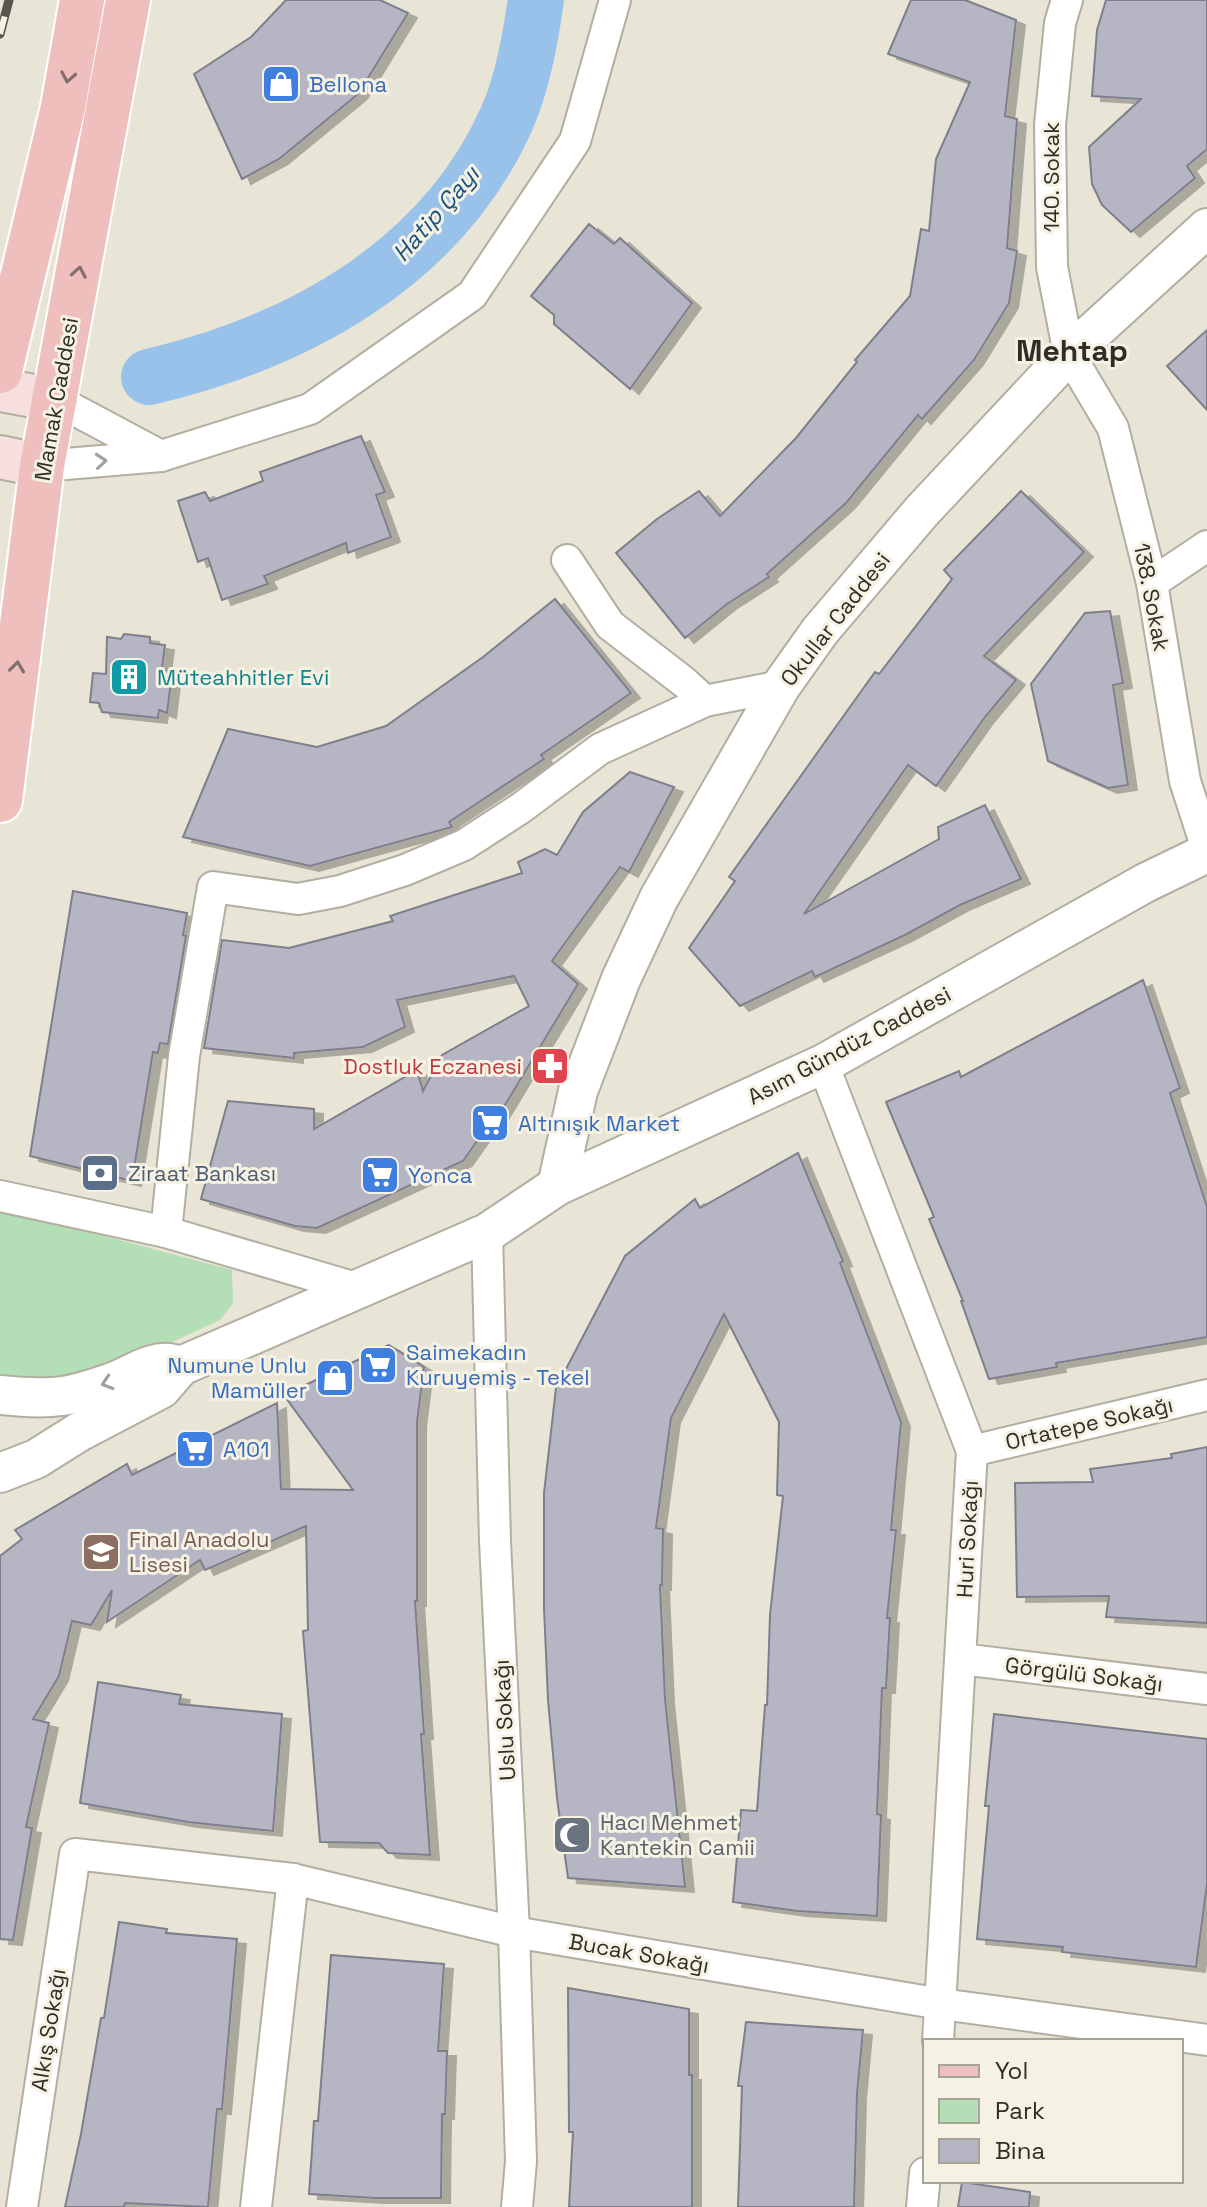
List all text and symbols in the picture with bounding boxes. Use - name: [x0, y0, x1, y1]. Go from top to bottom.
- shop icon: Bellona: [260, 63, 302, 105]
- one-way arrow: [61, 70, 78, 84]
- place label: Bellona: [309, 70, 387, 98]
- street label: 140. Sokak: [1037, 122, 1065, 232]
- water label: Hatip Çayı: [386, 159, 486, 268]
- one-way arrow: [70, 265, 87, 279]
- street label: Mamak Caddesi: [28, 315, 84, 483]
- district label: Mehtap: [1016, 331, 1128, 370]
- one-way arrow: [95, 453, 108, 470]
- street label: 138. Sokak: [1128, 540, 1176, 654]
- street label: Okullar Caddesi: [774, 546, 896, 692]
- building icon: Müteahhitler Evi: [108, 656, 150, 698]
- one-way arrow: [8, 660, 25, 673]
- place label: Müteahhitler Evi: [157, 663, 329, 691]
- street label: Asım Gündüz Caddesi: [742, 979, 956, 1111]
- pharmacy icon: Dostluk Eczanesi: [529, 1045, 571, 1087]
- place label: Dostluk Eczanesi: [343, 1052, 522, 1080]
- supermarket icon: Altınışık Market: [469, 1102, 511, 1144]
- place label: Altınışık Market: [518, 1109, 680, 1137]
- bank icon: Ziraat Bankası: [79, 1152, 121, 1194]
- supermarket icon: Yonca: [359, 1154, 401, 1196]
- place label: Ziraat Bankası: [128, 1159, 276, 1187]
- place label: Yonca: [408, 1161, 473, 1189]
- place label: Saimekadın Kuruyemiş - Tekel: [406, 1338, 590, 1391]
- supermarket icon: Saimekadın Kuruyemiş - Tekel: [357, 1344, 399, 1386]
- place label: Numune Unlu Mamüller: [168, 1351, 307, 1404]
- shop icon: Numune Unlu Mamüller: [314, 1357, 356, 1399]
- one-way arrow: [101, 1374, 115, 1390]
- street label: Ortatepe Sokağı: [1002, 1390, 1176, 1456]
- supermarket icon: A101: [174, 1428, 216, 1470]
- place label: A101: [223, 1435, 269, 1463]
- street label: Huri Sokağı: [950, 1479, 984, 1599]
- place label: Final Anadolu Lisesi: [129, 1525, 269, 1578]
- school or university icon: Final Anadolu Lisesi: [80, 1531, 122, 1573]
- street label: Görgülü Sokağı: [1004, 1650, 1164, 1698]
- street label: Uslu Sokağı: [487, 1659, 521, 1781]
- place label: Hacı Mehmet Kantekin Camii: [600, 1808, 755, 1861]
- mosque icon: Hacı Mehmet Kantekin Camii: [551, 1814, 593, 1856]
- street label: Bucak Sokağı: [567, 1927, 711, 1979]
- street label: Alkış Sokağı: [24, 1966, 72, 2094]
- legend: [923, 2039, 1183, 2183]
- text: Yol: [995, 2055, 1028, 2086]
- text: Park: [995, 2095, 1045, 2126]
- text: Bina: [995, 2135, 1045, 2166]

